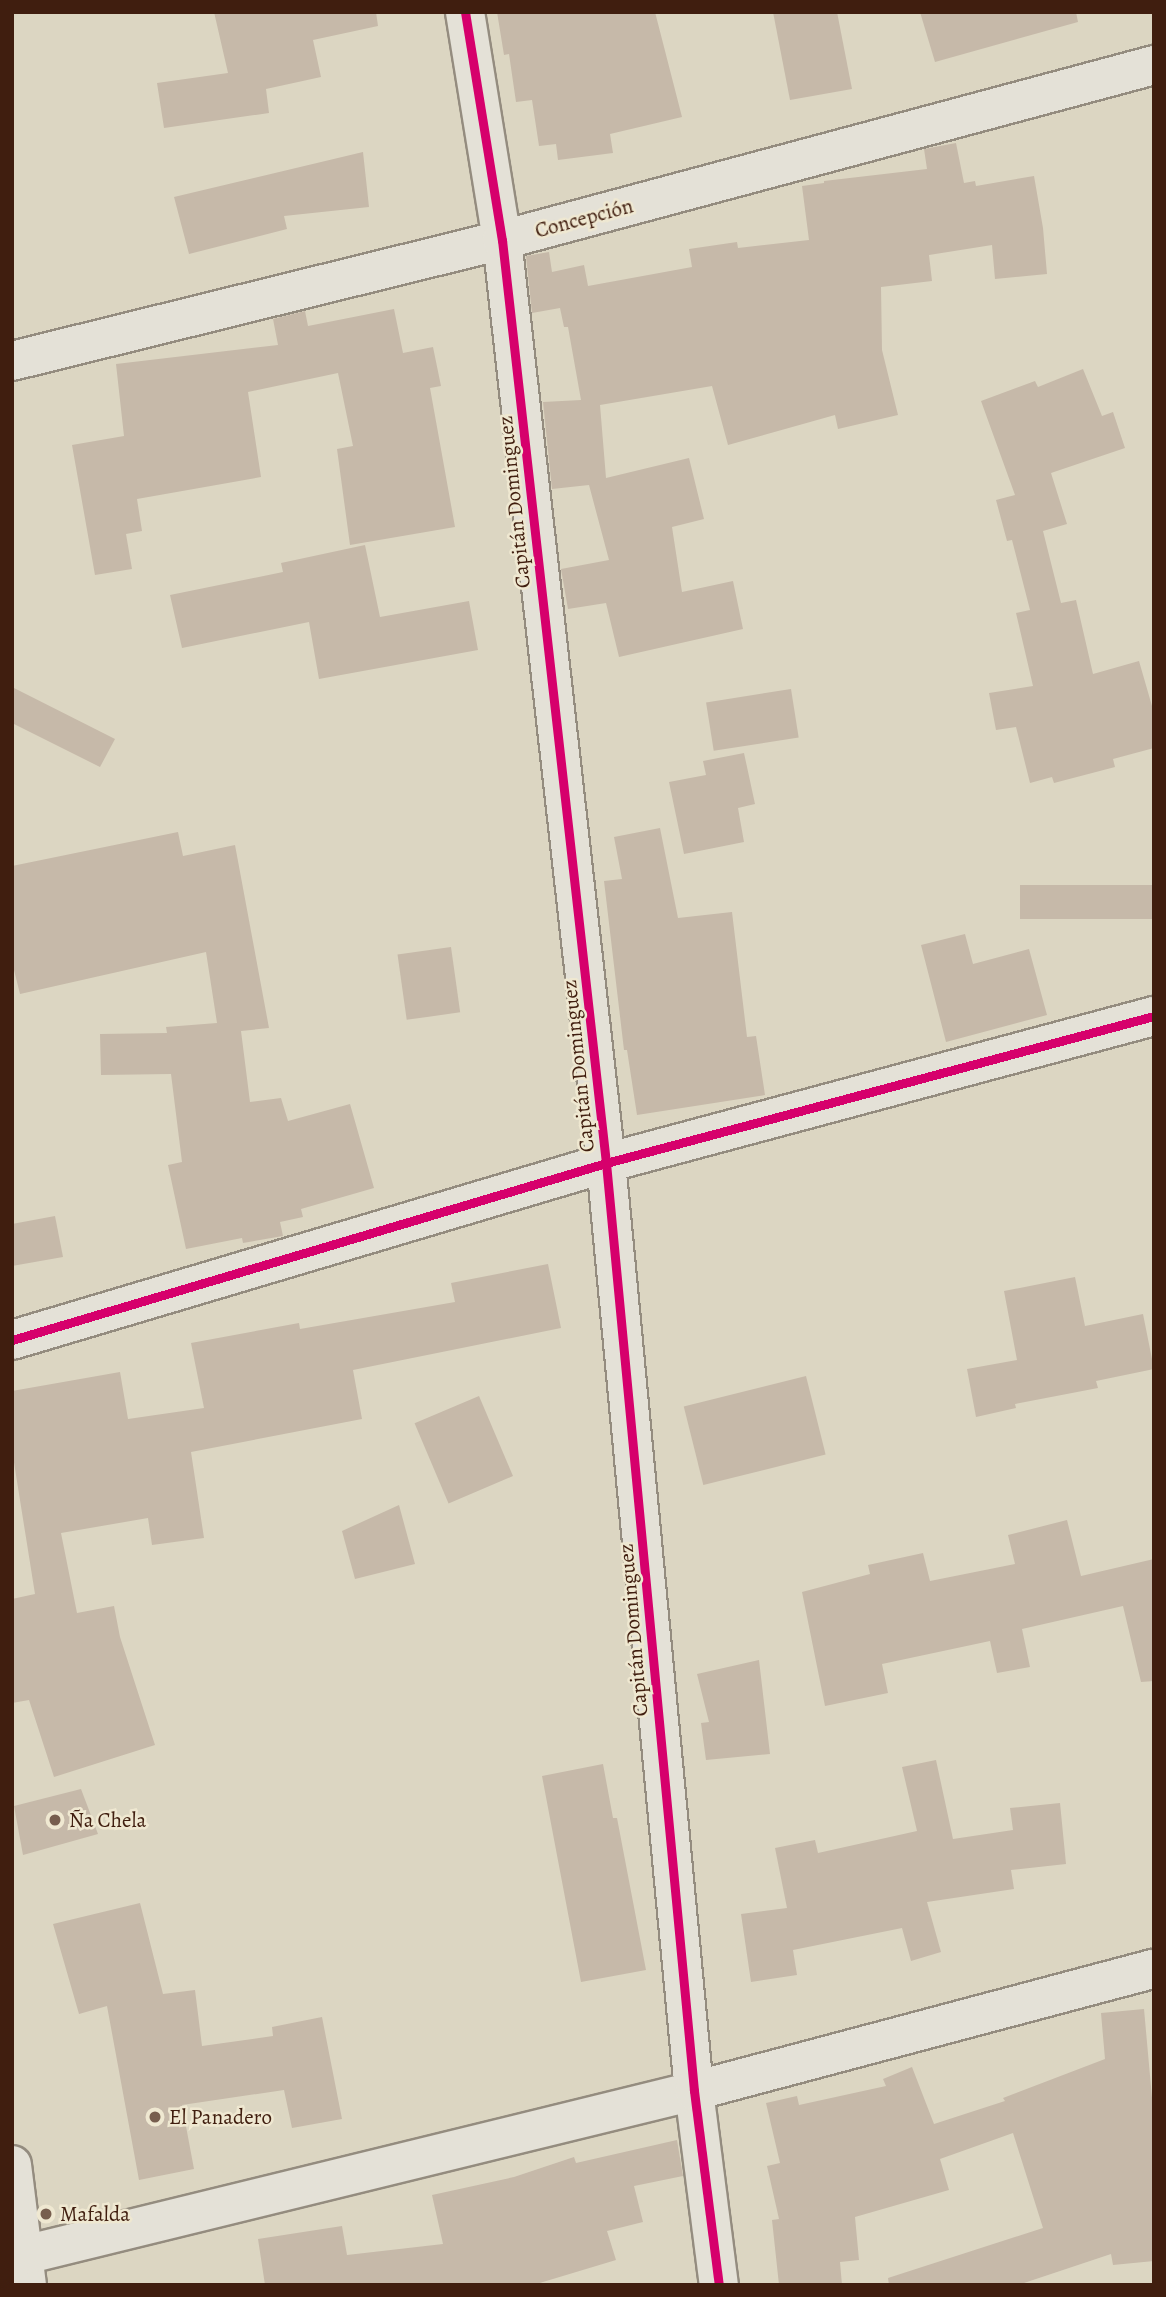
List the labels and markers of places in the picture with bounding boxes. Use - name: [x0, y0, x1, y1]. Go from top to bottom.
- place label: Ña Chela: [69, 1807, 146, 1833]
- marker: Ña Chela: [47, 1812, 63, 1828]
- place label: El Panadero: [169, 2104, 272, 2130]
- marker: El Panadero: [147, 2109, 163, 2125]
- place label: Mafalda: [60, 2201, 130, 2227]
- marker: Mafalda: [38, 2206, 54, 2222]

